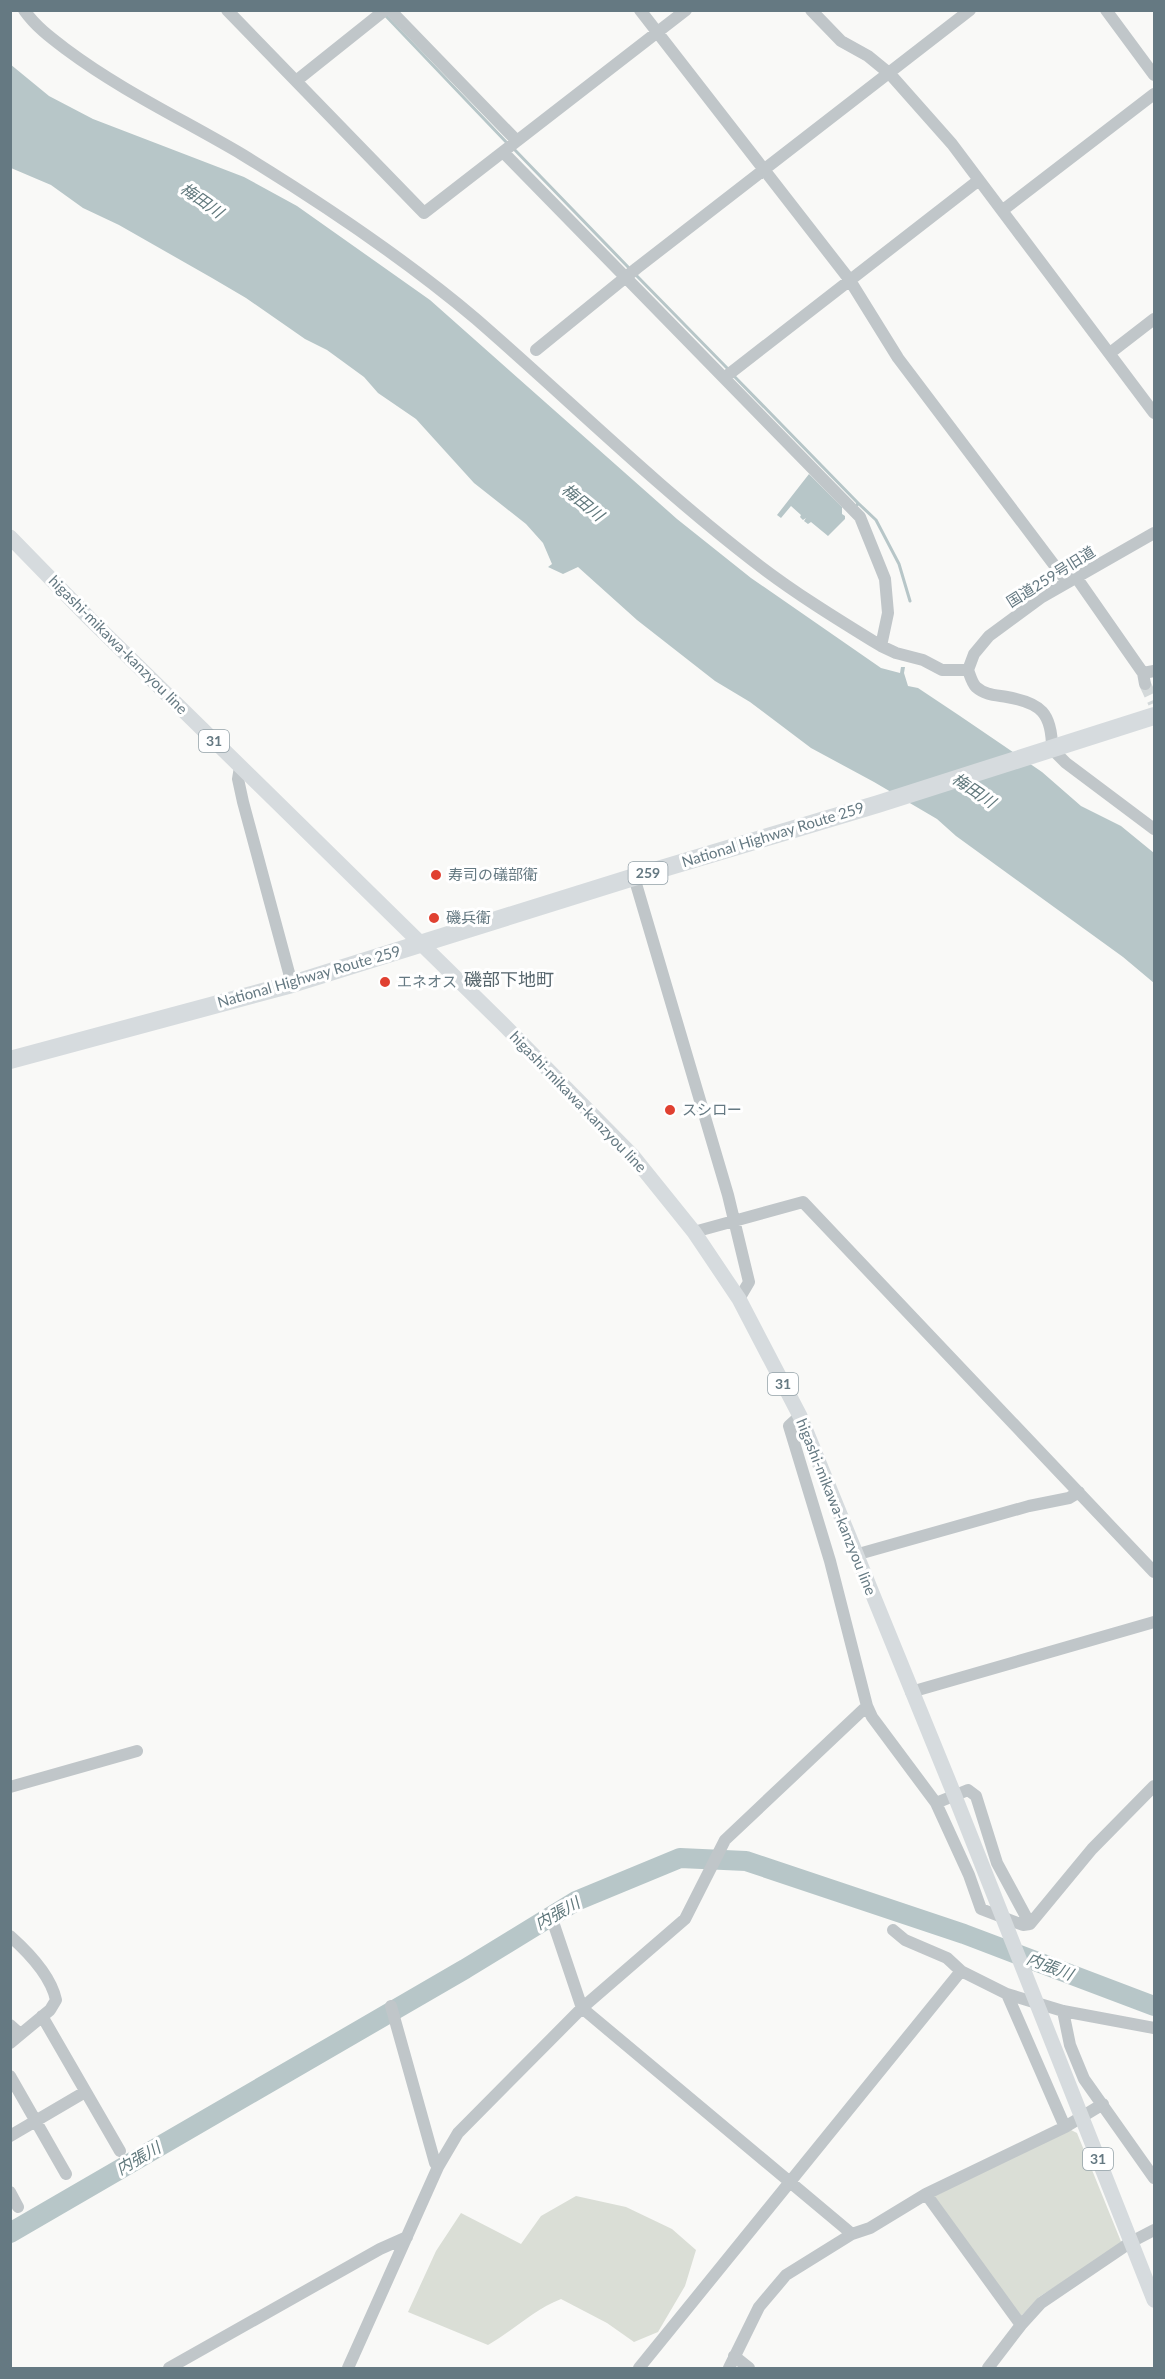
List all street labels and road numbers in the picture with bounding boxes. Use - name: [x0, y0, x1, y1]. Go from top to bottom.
- street label: 国道259号旧道: [1003, 542, 1098, 611]
- street label: higashi-mikawa-kanzyou line: [46, 571, 192, 717]
- road number: 31: [199, 730, 229, 752]
- street label: National Highway Route 259: [679, 798, 866, 870]
- road number: 259: [628, 862, 668, 884]
- street label: National Highway Route 259: [215, 941, 402, 1011]
- street label: higashi-mikawa-kanzyou line: [507, 1027, 651, 1176]
- road number: 31: [768, 1373, 798, 1395]
- street label: higashi-mikawa-kanzyou line: [793, 1416, 881, 1598]
- road number: 31: [1083, 2148, 1113, 2170]

